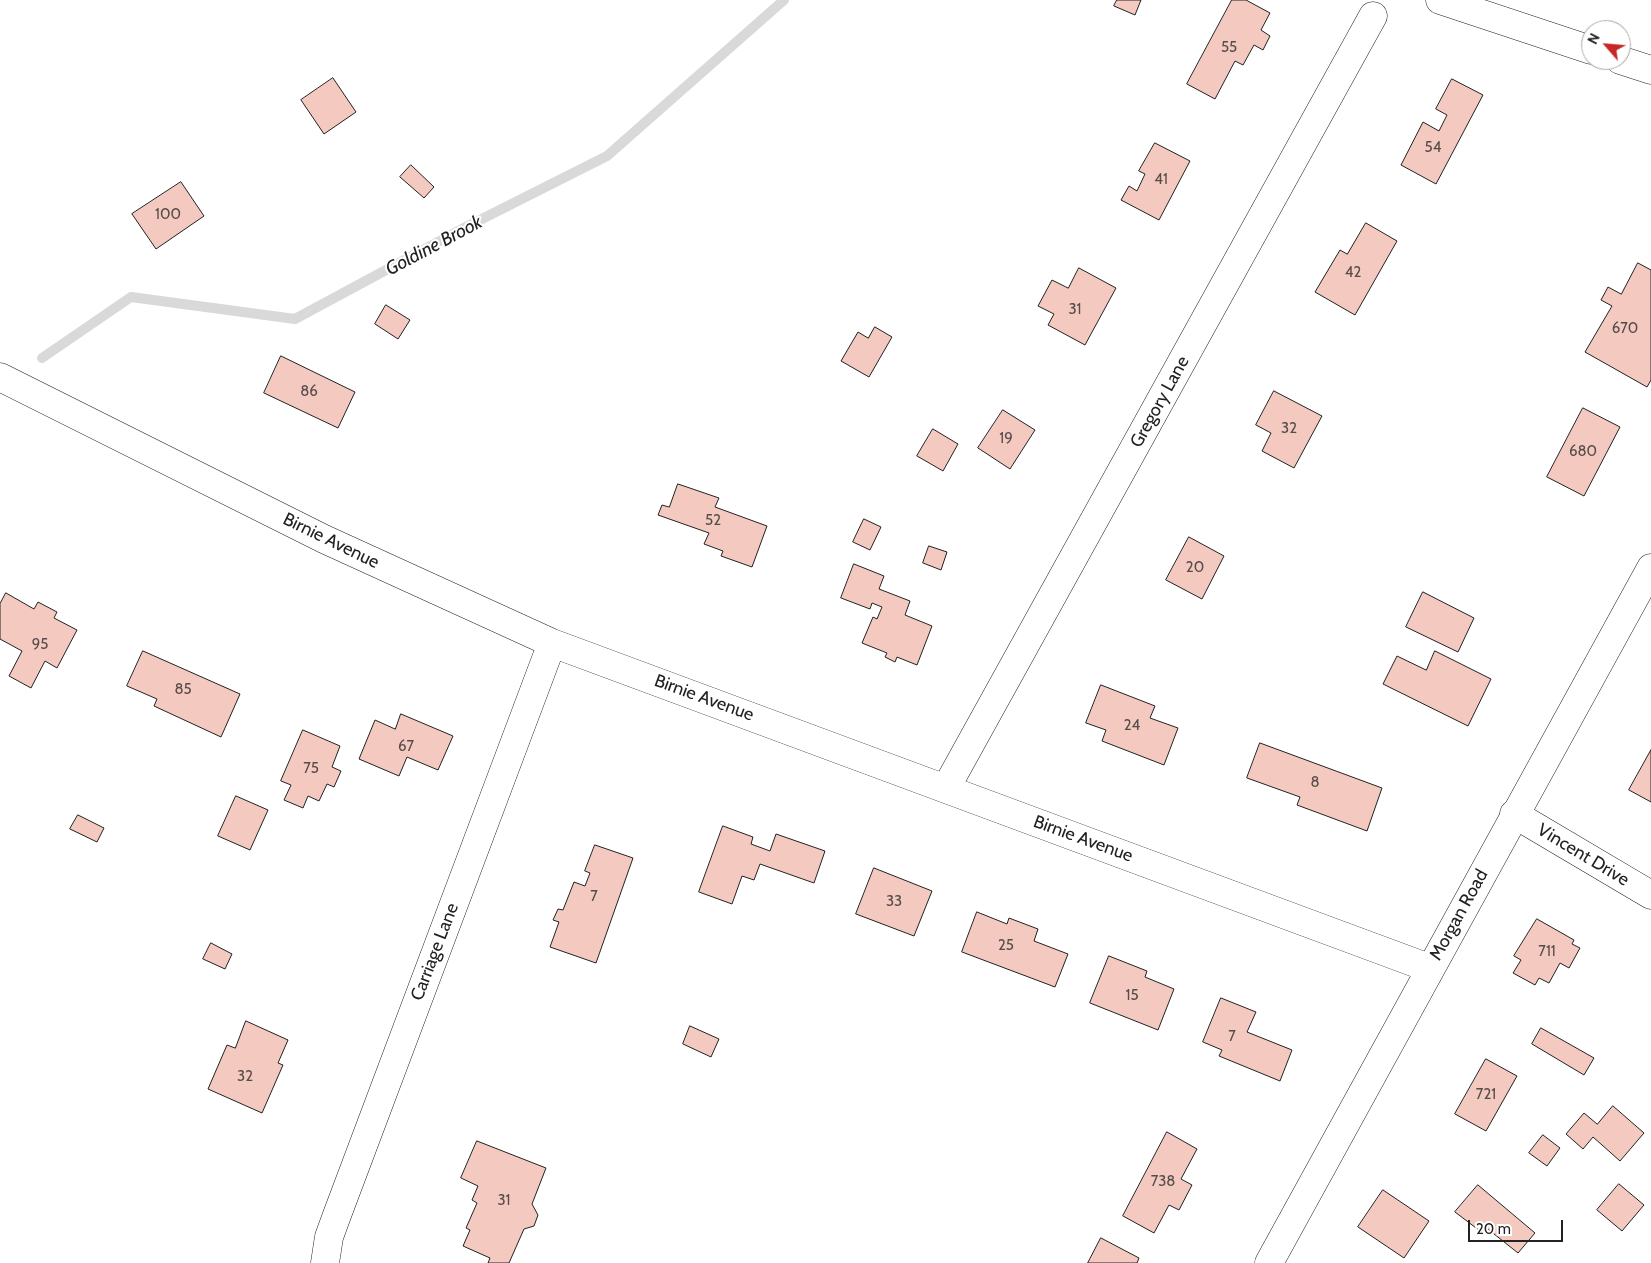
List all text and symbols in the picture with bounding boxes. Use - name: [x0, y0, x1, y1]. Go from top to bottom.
- north arrow: [1581, 20, 1631, 70]
- text: N: [1583, 30, 1604, 47]
- house number: 55: [1221, 39, 1237, 57]
- house number: 54: [1425, 139, 1441, 157]
- house number: 41: [1154, 171, 1168, 189]
- house number: 100: [155, 206, 181, 224]
- water label: Goldine Brook: [382, 211, 486, 281]
- house number: 42: [1345, 264, 1361, 282]
- house number: 31: [1068, 301, 1082, 319]
- house number: 670: [1612, 320, 1638, 338]
- street label: Gregory Lane: [1126, 352, 1194, 452]
- house number: 86: [300, 383, 318, 401]
- house number: 32: [1281, 420, 1297, 438]
- house number: 19: [999, 430, 1013, 448]
- house number: 680: [1569, 443, 1597, 461]
- street label: Birnie Avenue: [279, 508, 383, 574]
- house number: 52: [705, 512, 721, 530]
- house number: 20: [1186, 559, 1204, 577]
- house number: 95: [32, 636, 48, 654]
- street label: Birnie Avenue: [651, 670, 757, 726]
- house number: 85: [174, 681, 192, 699]
- house number: 24: [1124, 717, 1140, 735]
- house number: 67: [398, 738, 414, 756]
- house number: 75: [303, 760, 319, 778]
- house number: 8: [1310, 774, 1320, 792]
- street label: Birnie Avenue: [1030, 811, 1136, 867]
- street label: Vincent Drive: [1533, 819, 1633, 891]
- street label: Morgan Road: [1425, 866, 1493, 964]
- house number: 7: [590, 888, 598, 906]
- house number: 33: [886, 893, 902, 911]
- street label: Carriage Lane: [407, 900, 463, 1004]
- house number: 25: [998, 937, 1014, 955]
- house number: 711: [1538, 943, 1556, 961]
- house number: 15: [1125, 987, 1139, 1005]
- house number: 7: [1228, 1028, 1236, 1046]
- house number: 32: [237, 1068, 253, 1086]
- house number: 721: [1476, 1086, 1496, 1104]
- house number: 738: [1151, 1173, 1175, 1191]
- house number: 31: [497, 1192, 511, 1210]
- scale bar: [1471, 1210, 1566, 1242]
- text: 20 m: [1476, 1220, 1511, 1238]

